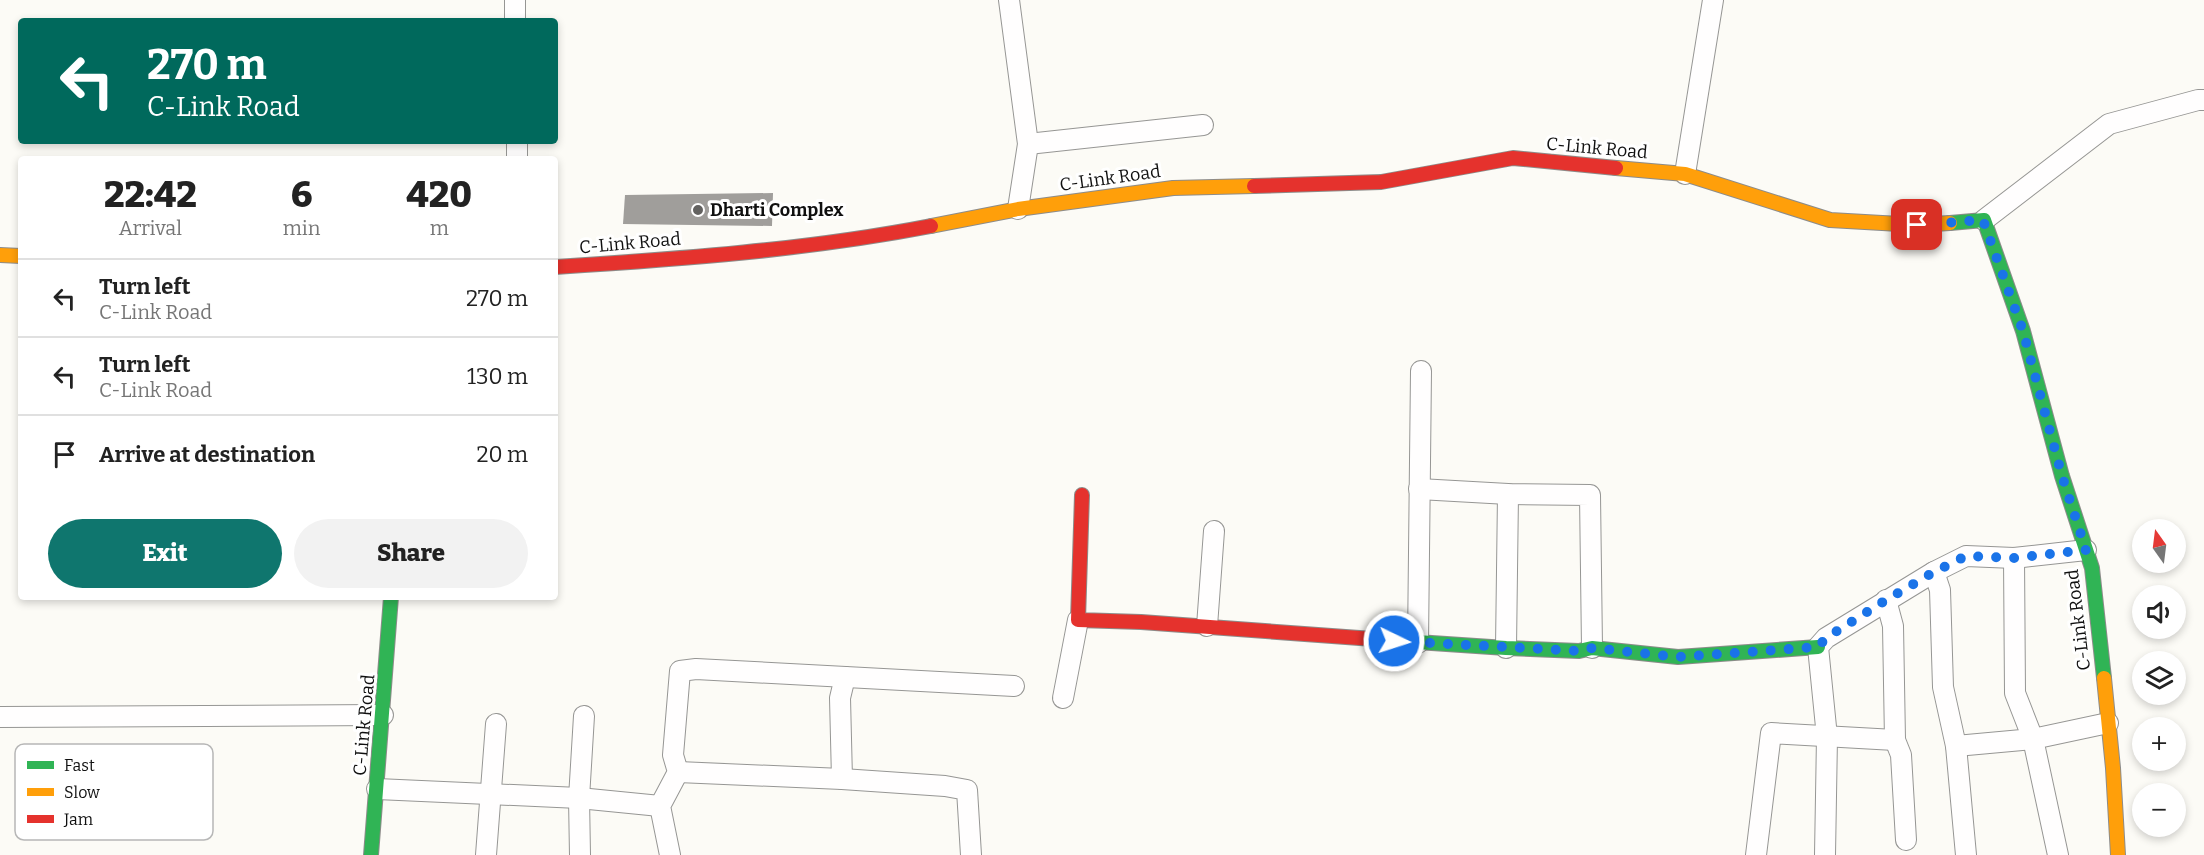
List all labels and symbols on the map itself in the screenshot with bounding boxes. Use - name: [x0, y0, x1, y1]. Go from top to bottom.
- street label: C-Link Road: [1545, 133, 1649, 163]
- street label: C-Link Road: [1058, 160, 1162, 196]
- place label: Dharti Complex: [710, 199, 844, 221]
- pin: [1891, 199, 1942, 250]
- marker: Dharti Complex: [691, 203, 705, 217]
- street label: C-Link Road: [578, 228, 682, 258]
- north arrow: [2132, 519, 2186, 573]
- street label: C-Link Road: [2061, 568, 2095, 672]
- position arrow: [1362, 609, 1426, 673]
- street label: C-Link Road: [349, 673, 379, 777]
- legend: [15, 744, 213, 840]
- text: Fast: [64, 756, 95, 775]
- text: Slow: [64, 783, 100, 802]
- text: Jam: [63, 810, 93, 829]

